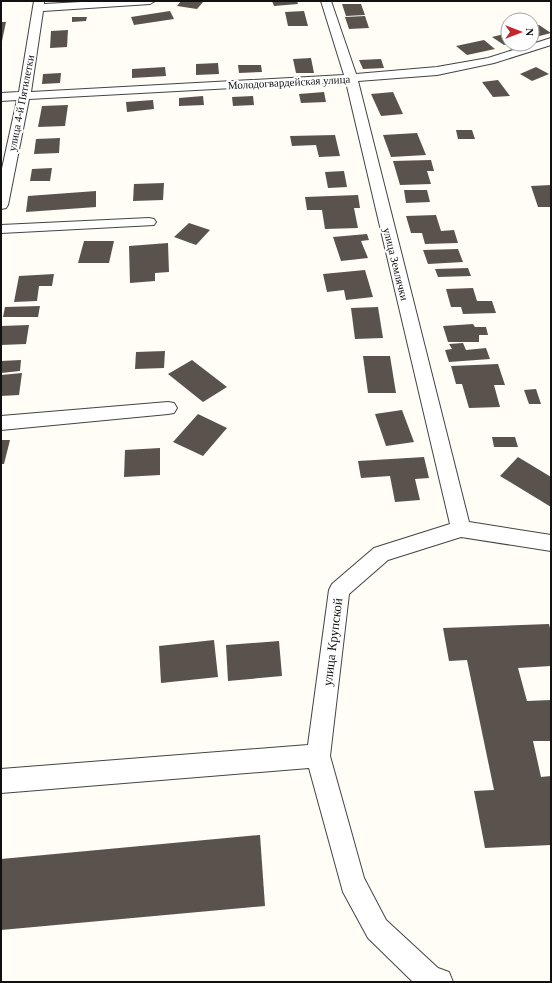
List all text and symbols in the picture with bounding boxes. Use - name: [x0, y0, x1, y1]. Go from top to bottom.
- north arrow: [500, 12, 540, 52]
- text: N: [524, 28, 536, 36]
- street label: улица 4-й Пятилетки: [6, 54, 36, 152]
- street label: Молодогвардейская улица: [227, 73, 351, 91]
- street label: улица Землячки: [381, 226, 411, 302]
- street label: улица Крупской: [320, 597, 345, 687]

